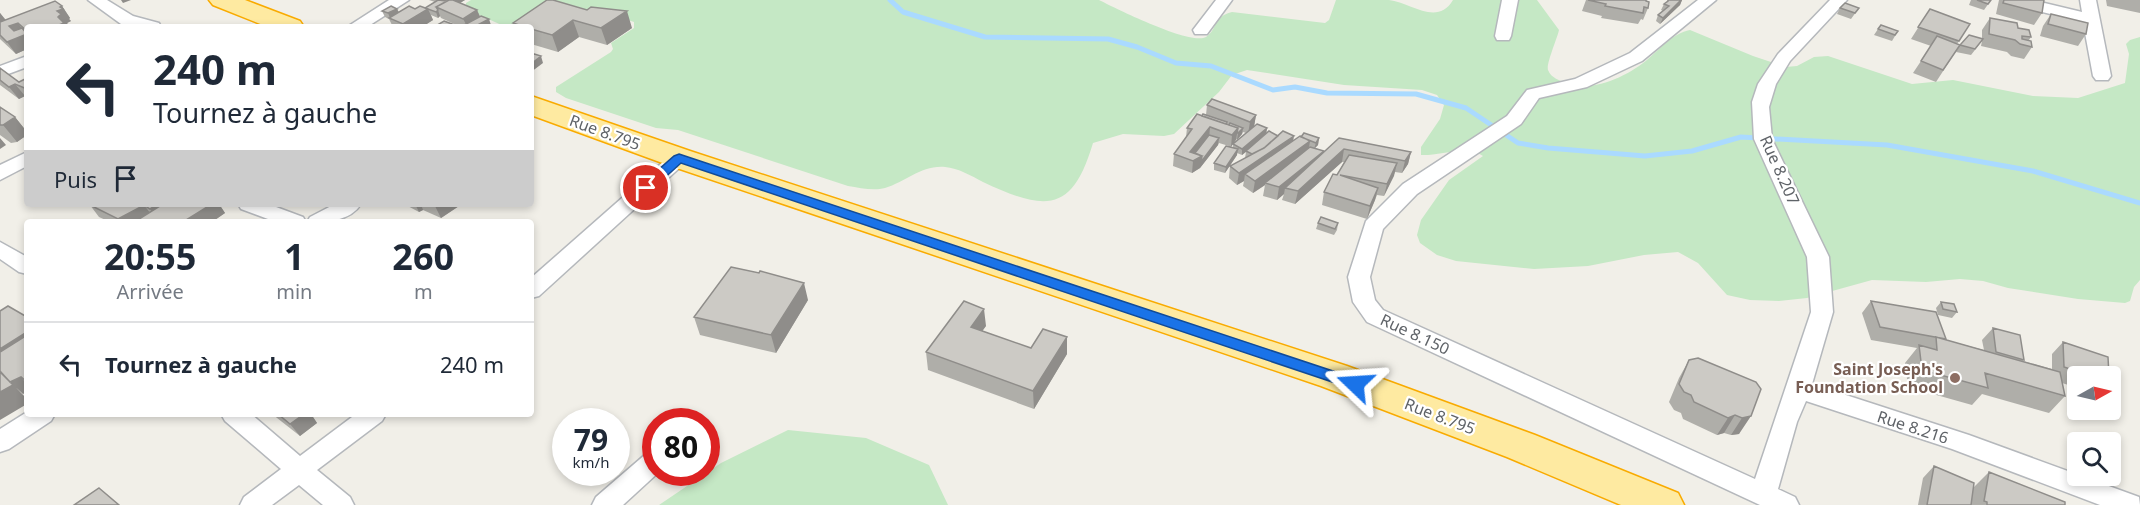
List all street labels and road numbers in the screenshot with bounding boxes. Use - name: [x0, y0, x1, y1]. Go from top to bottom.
- street label: Rue 8.795: [567, 109, 643, 155]
- street label: Rue 8.207: [1755, 132, 1805, 208]
- street label: Rue 8.150: [1377, 308, 1453, 360]
- street label: Rue 8.795: [1402, 392, 1478, 440]
- street label: Rue 8.216: [1874, 405, 1952, 449]

